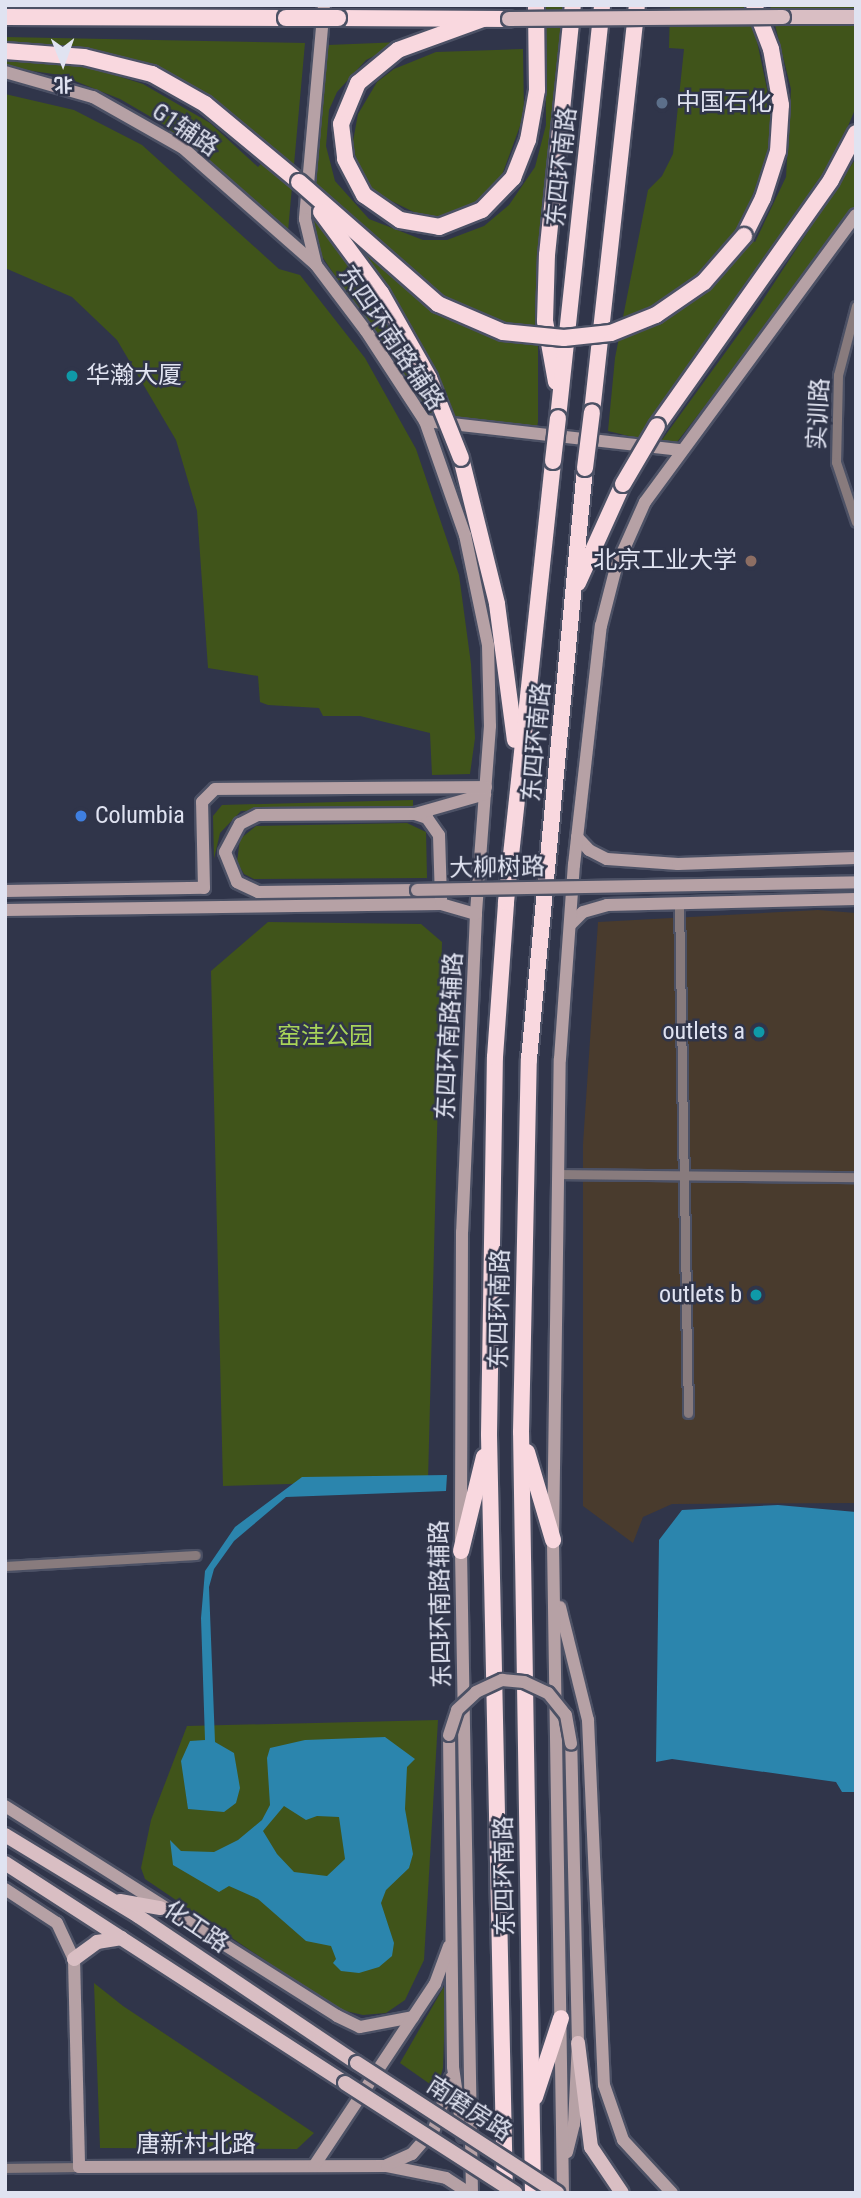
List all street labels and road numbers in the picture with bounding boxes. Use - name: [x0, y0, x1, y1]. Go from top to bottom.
- street label: G1辅路: [146, 97, 224, 163]
- street label: 东四环南路: [541, 106, 583, 228]
- street label: 东四环南路辅路: [332, 260, 450, 416]
- street label: 实训路: [803, 377, 835, 451]
- street label: 东四环南路: [517, 681, 557, 803]
- street label: 大柳树路: [449, 853, 545, 883]
- street label: 东四环南路辅路: [431, 951, 469, 1121]
- street label: 东四环南路: [485, 1249, 515, 1369]
- street label: 东四环南路辅路: [425, 1520, 457, 1688]
- street label: 东四环南路: [490, 1816, 520, 1936]
- street label: 化工路: [158, 1895, 234, 1959]
- street label: 南磨房路: [421, 2071, 517, 2147]
- street label: 唐新村北路: [136, 2131, 256, 2159]

